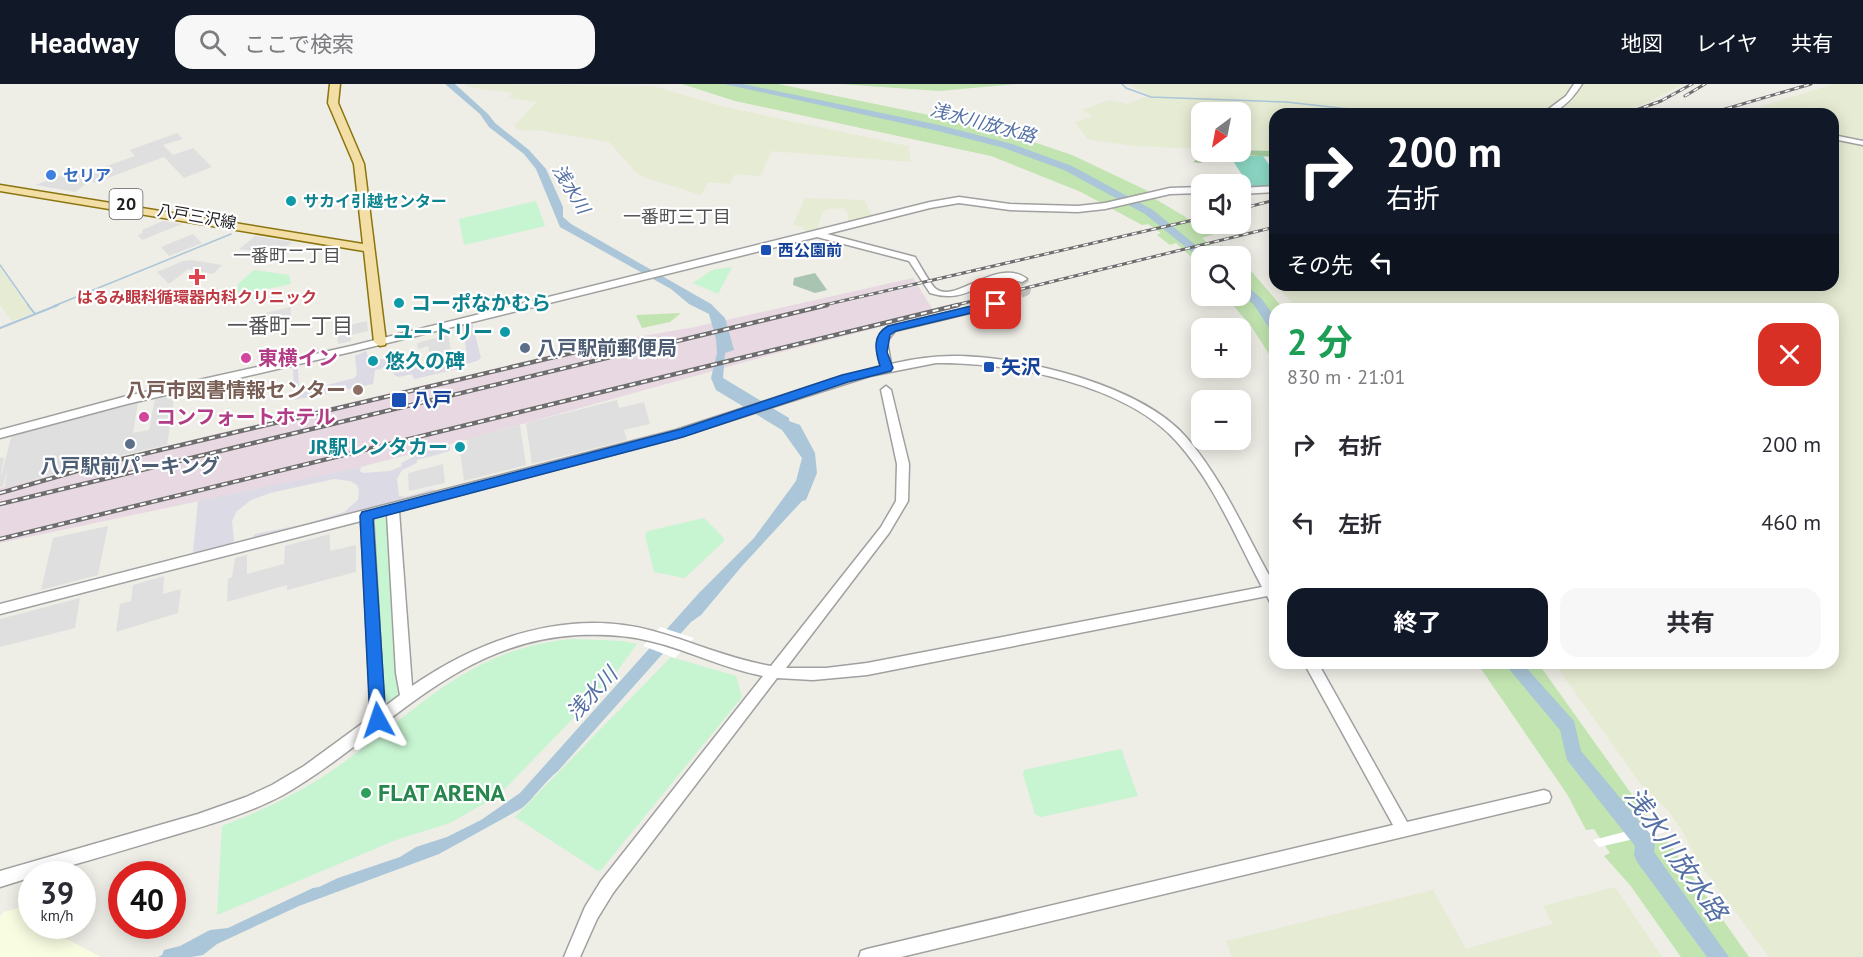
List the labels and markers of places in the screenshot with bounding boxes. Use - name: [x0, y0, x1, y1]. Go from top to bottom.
- place label: セリア: [63, 165, 111, 185]
- marker: セリア: [44, 168, 58, 182]
- place label: サカイ引越センター: [303, 191, 447, 211]
- marker: サカイ引越センター: [284, 194, 298, 208]
- place label: 西公園前: [778, 240, 842, 260]
- marker: 西公園前: [759, 243, 773, 257]
- marker: はるみ眼科循環器内科クリニック: [188, 268, 206, 286]
- pin: [970, 278, 1021, 329]
- place label: はるみ眼科循環器内科クリニック: [77, 287, 317, 307]
- place label: コーポなかむら: [411, 290, 551, 316]
- marker: コーポなかむら: [392, 296, 406, 310]
- place label: ユートリー: [393, 319, 493, 345]
- marker: ユートリー: [498, 325, 512, 339]
- place label: 八戸駅前郵便局: [537, 335, 677, 361]
- marker: 八戸駅前郵便局: [518, 341, 532, 355]
- place label: 東横イン: [258, 345, 338, 371]
- place label: 悠久の碑: [385, 348, 465, 374]
- marker: 東横イン: [239, 351, 253, 365]
- marker: 悠久の碑: [366, 354, 380, 368]
- place label: 矢沢: [1001, 354, 1041, 380]
- marker: 矢沢: [982, 360, 996, 374]
- place label: 八戸市図書情報センター: [126, 377, 346, 403]
- marker: 八戸市図書情報センター: [351, 383, 365, 397]
- place label: 八戸: [412, 387, 452, 413]
- marker: 八戸: [390, 391, 408, 409]
- place label: コンフォートホテル: [156, 404, 335, 430]
- marker: コンフォートホテル: [137, 410, 151, 424]
- place label: JR駅レンタカー: [308, 434, 448, 460]
- marker: 八戸駅前パーキング: [123, 437, 137, 451]
- marker: JR駅レンタカー: [453, 440, 467, 454]
- place label: 八戸駅前パーキング: [40, 453, 220, 479]
- place label: FLAT ARENA: [378, 777, 506, 808]
- marker: FLAT ARENA: [359, 786, 373, 800]

